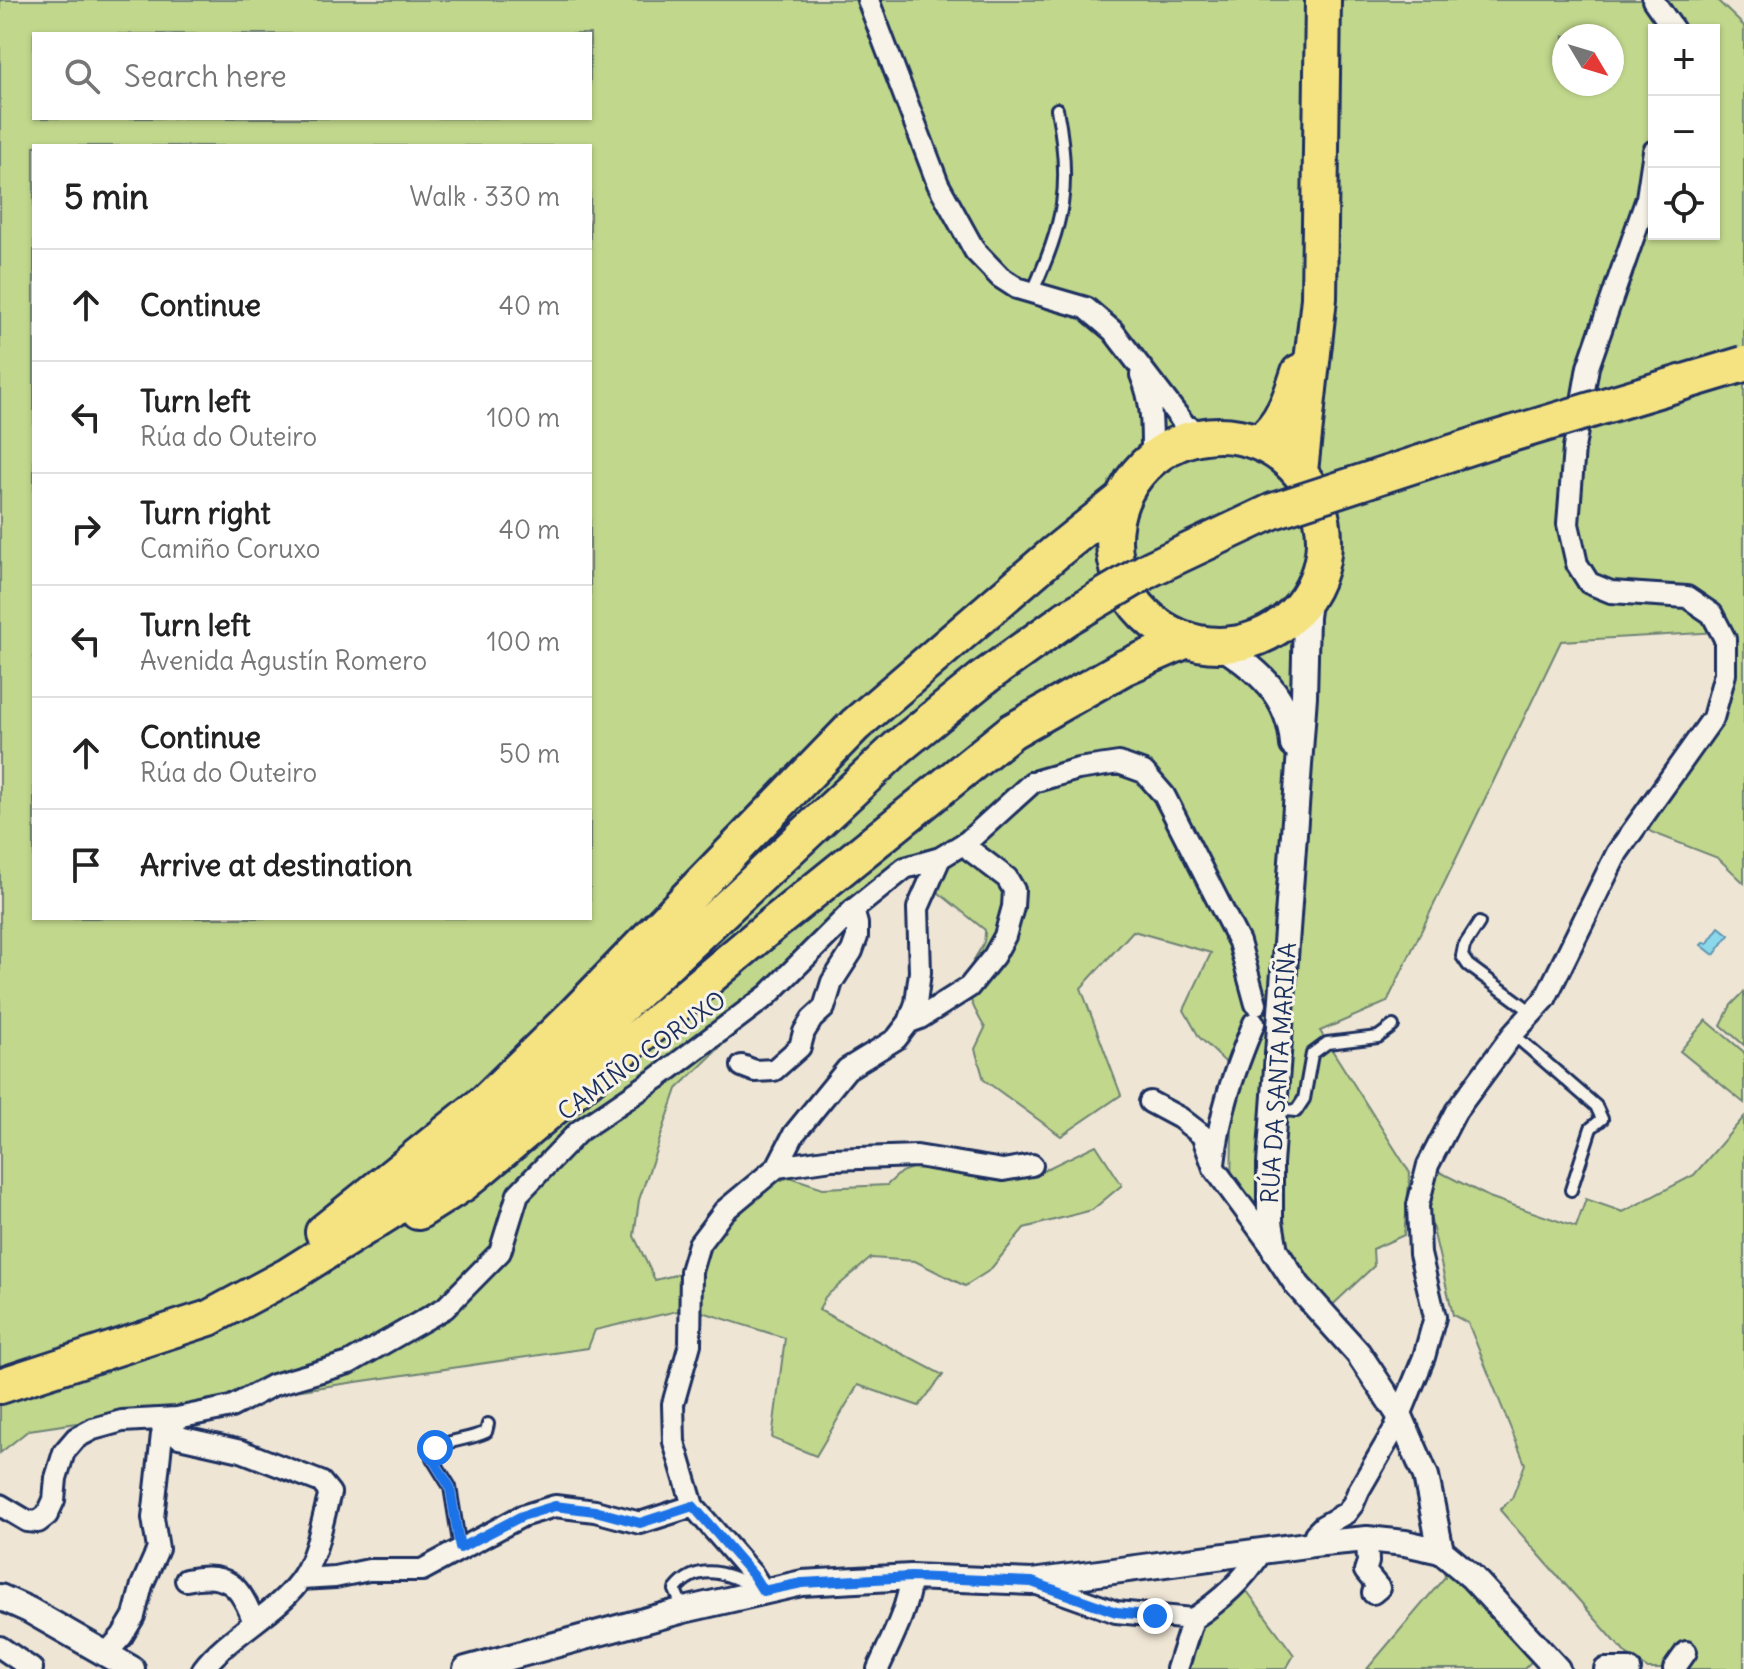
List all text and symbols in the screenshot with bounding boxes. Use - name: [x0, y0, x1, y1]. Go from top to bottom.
- north arrow: [1552, 24, 1624, 96]
- map controls: [1648, 24, 1720, 240]
- button: +: [1648, 24, 1720, 96]
- search box: [32, 32, 592, 120]
- icon: search: [60, 54, 104, 98]
- text: Search here: [124, 57, 287, 95]
- button: −: [1648, 96, 1720, 168]
- button: locate: [1648, 168, 1720, 240]
- text: 5 min: [64, 175, 149, 218]
- text: Walk · 330 m: [410, 180, 560, 213]
- icon: ahead: [64, 283, 108, 327]
- text: Continue: [140, 286, 261, 324]
- text: 40 m: [499, 289, 560, 322]
- text: Turn left: [140, 382, 251, 420]
- icon: left: [64, 395, 108, 439]
- text: 100 m: [486, 401, 560, 434]
- text: Rúa do Outeiro: [140, 420, 317, 453]
- text: Turn right: [140, 494, 271, 532]
- icon: right: [64, 507, 108, 551]
- text: 40 m: [499, 513, 560, 546]
- text: Camiño Coruxo: [140, 532, 320, 565]
- text: Turn left: [140, 606, 251, 644]
- icon: left: [64, 619, 108, 663]
- text: 100 m: [486, 625, 560, 658]
- text: Avenida Agustín Romero: [140, 644, 427, 677]
- text: Continue: [140, 718, 261, 756]
- icon: ahead: [64, 731, 108, 775]
- text: 50 m: [499, 737, 560, 770]
- text: Rúa do Outeiro: [140, 756, 317, 789]
- icon: arrive: [64, 843, 108, 887]
- text: Arrive at destination: [140, 846, 412, 884]
- street label: RÚA DA SANTA MARIÑA: [1254, 941, 1302, 1204]
- street label: CAMIÑO CORUXO: [551, 984, 731, 1126]
- route start: [417, 1430, 453, 1466]
- route end: [1137, 1598, 1173, 1634]

